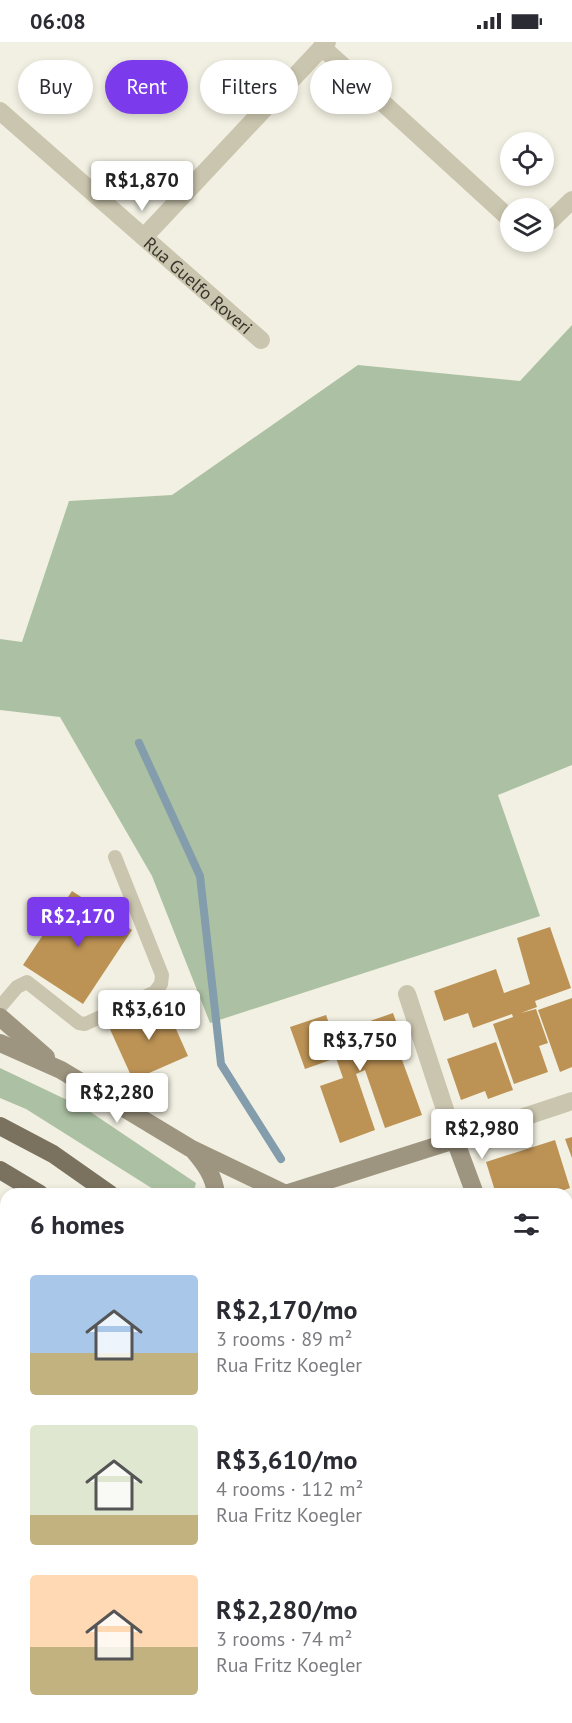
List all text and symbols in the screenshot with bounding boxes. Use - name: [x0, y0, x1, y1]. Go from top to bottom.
- text: 06:08: [30, 7, 86, 35]
- chip: Buy: [18, 60, 93, 114]
- chip: Rent: [105, 60, 188, 114]
- chip: Filters: [200, 60, 298, 114]
- chip: New: [310, 60, 392, 114]
- map controls: [500, 132, 554, 252]
- button: locate: [500, 132, 554, 186]
- pin: R$1,870: [87, 161, 197, 212]
- text: R$1,870: [105, 167, 179, 193]
- button: layers: [500, 198, 554, 252]
- street label: Rua Guelfo Roveri: [139, 231, 258, 339]
- pin: R$2,170: [23, 897, 133, 948]
- text: R$2,170: [41, 903, 115, 929]
- pin: R$3,610: [94, 990, 204, 1041]
- text: R$3,610: [112, 996, 186, 1022]
- pin: R$3,750: [305, 1021, 415, 1072]
- text: R$3,750: [323, 1027, 397, 1053]
- pin: R$2,280: [62, 1073, 172, 1124]
- text: R$2,280: [80, 1079, 154, 1105]
- pin: R$2,980: [427, 1109, 537, 1160]
- text: R$2,980: [445, 1115, 519, 1141]
- text: 6 homes: [30, 1208, 125, 1241]
- icon: filters: [510, 1208, 543, 1241]
- text: R$2,170/mo: [216, 1293, 357, 1326]
- icon: home: [78, 1299, 150, 1371]
- text: 3 rooms · 89 m²: [216, 1326, 352, 1352]
- text: Rua Fritz Koegler: [216, 1352, 362, 1378]
- text: R$3,610/mo: [216, 1443, 357, 1476]
- icon: home: [78, 1449, 150, 1521]
- text: 4 rooms · 112 m²: [216, 1476, 363, 1502]
- text: Rua Fritz Koegler: [216, 1502, 362, 1528]
- text: R$2,280/mo: [216, 1593, 357, 1626]
- icon: home: [78, 1599, 150, 1671]
- text: 3 rooms · 74 m²: [216, 1626, 352, 1652]
- text: Rua Fritz Koegler: [216, 1652, 362, 1678]

